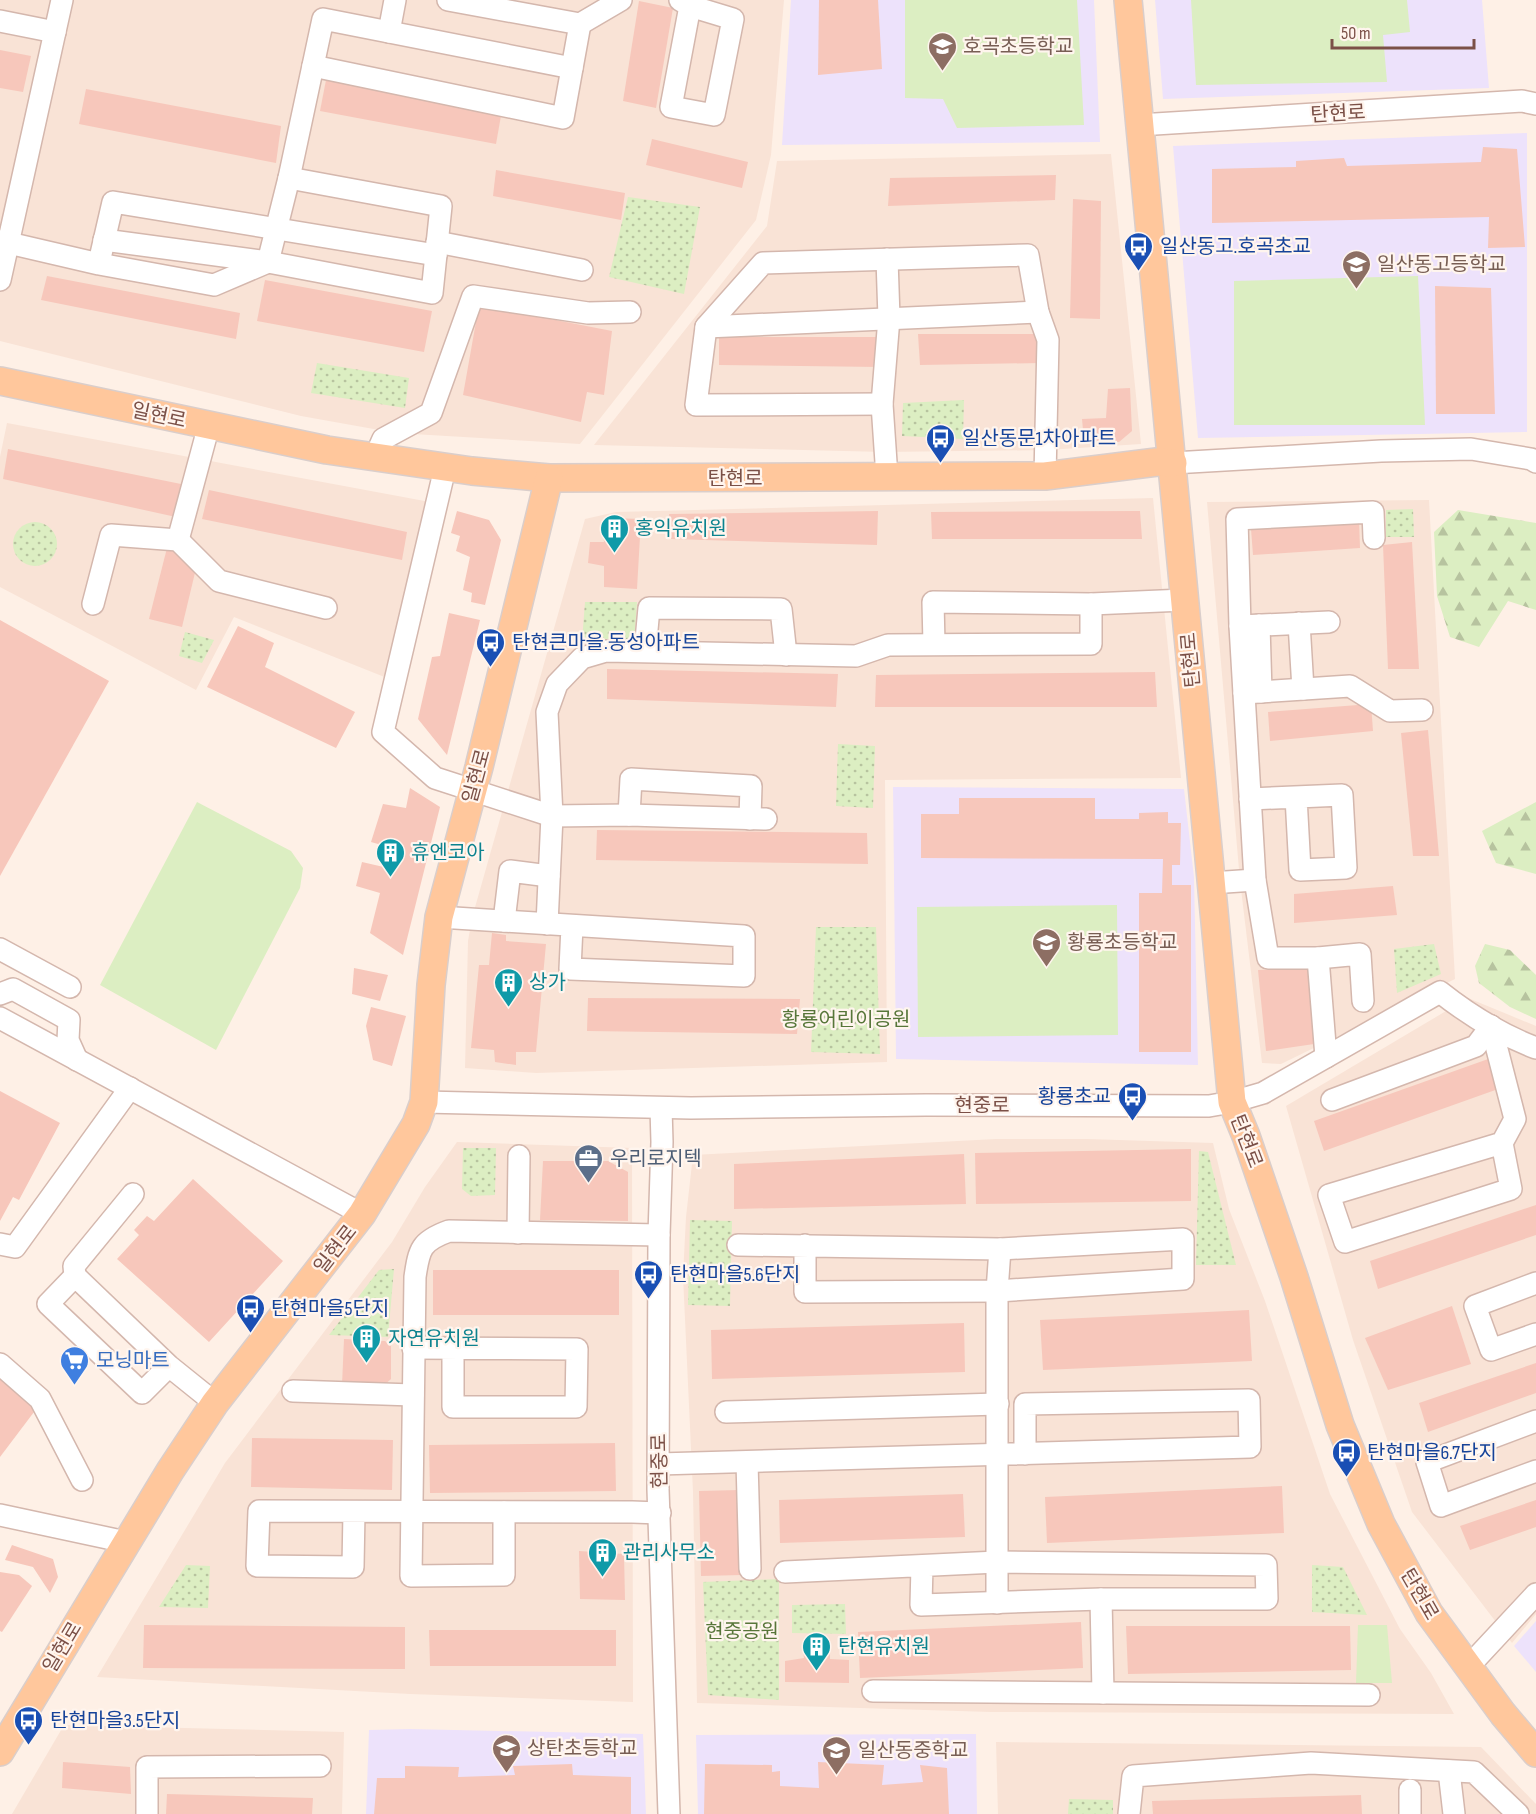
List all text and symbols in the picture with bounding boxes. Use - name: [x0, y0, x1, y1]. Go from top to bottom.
- scale bar: [1332, 12, 1474, 50]
- text: 50 m: [1341, 23, 1371, 44]
- school or university icon: 호곡초등학교: [926, 30, 958, 72]
- place label: 호곡초등학교: [963, 35, 1073, 59]
- street label: 탄현로: [1310, 101, 1366, 127]
- bus stop icon: 일산동고.호곡초교: [1123, 230, 1155, 272]
- place label: 일산동고.호곡초교: [1160, 235, 1311, 259]
- school or university icon: 일산동고등학교: [1340, 248, 1372, 290]
- place label: 일산동고등학교: [1377, 253, 1506, 277]
- street label: 일현로: [129, 399, 188, 433]
- bus stop icon: 일산동문1차아파트: [925, 422, 957, 464]
- place label: 일산동문1차아파트: [962, 427, 1116, 451]
- street label: 탄현로: [707, 467, 763, 491]
- building icon: 홍익유치원: [598, 512, 630, 554]
- place label: 홍익유치원: [635, 517, 727, 541]
- bus stop icon: 탄현큰마을.동성아파트: [475, 626, 507, 668]
- place label: 탄현큰마을.동성아파트: [512, 631, 700, 655]
- street label: 탄현로: [1177, 631, 1205, 688]
- street label: 일현로: [458, 746, 496, 806]
- building icon: 휴엔코아: [374, 836, 406, 878]
- place label: 휴엔코아: [411, 841, 485, 865]
- school or university icon: 황룡초등학교: [1030, 926, 1062, 968]
- place label: 황룡초등학교: [1067, 931, 1177, 955]
- building icon: 상가: [492, 966, 524, 1008]
- place label: 상가: [529, 971, 566, 995]
- park label: 황룡어린이공원: [782, 1008, 910, 1032]
- bus stop icon: 황룡초교: [1116, 1080, 1148, 1122]
- place label: 황룡초교: [1037, 1085, 1111, 1109]
- street label: 현중로: [954, 1094, 1010, 1118]
- street label: 탄현로: [1225, 1111, 1267, 1171]
- office icon: 우리로지텍: [573, 1142, 605, 1184]
- place label: 우리로지텍: [610, 1147, 702, 1171]
- street label: 일현로: [309, 1220, 362, 1279]
- bus stop icon: 탄현마을5.6단지: [633, 1258, 665, 1300]
- place label: 탄현마을5.6단지: [670, 1263, 800, 1287]
- bus stop icon: 탄현마을5단지: [234, 1292, 266, 1334]
- place label: 탄현마을5단지: [271, 1297, 389, 1321]
- building icon: 자연유치원: [351, 1322, 383, 1364]
- place label: 자연유치원: [388, 1327, 480, 1351]
- supermarket icon: 모닝마트: [59, 1344, 91, 1386]
- place label: 모닝마트: [96, 1349, 170, 1373]
- street label: 현중로: [648, 1433, 672, 1489]
- bus stop icon: 탄현마을6.7단지: [1330, 1436, 1362, 1478]
- place label: 탄현마을6.7단지: [1367, 1441, 1497, 1465]
- building icon: 관리사무소: [586, 1536, 618, 1578]
- place label: 관리사무소: [623, 1541, 715, 1565]
- street label: 탄현로: [1395, 1565, 1443, 1624]
- street label: 일현로: [38, 1618, 87, 1677]
- park label: 현중공원: [705, 1620, 779, 1644]
- building icon: 탄현유치원: [801, 1630, 833, 1672]
- place label: 탄현유치원: [838, 1635, 930, 1659]
- bus stop icon: 탄현마을3.5단지: [13, 1704, 45, 1746]
- place label: 탄현마을3.5단지: [50, 1709, 180, 1733]
- school or university icon: 상탄초등학교: [490, 1732, 522, 1774]
- school or university icon: 일산동중학교: [821, 1734, 853, 1776]
- place label: 상탄초등학교: [527, 1737, 637, 1761]
- place label: 일산동중학교: [858, 1739, 968, 1763]

